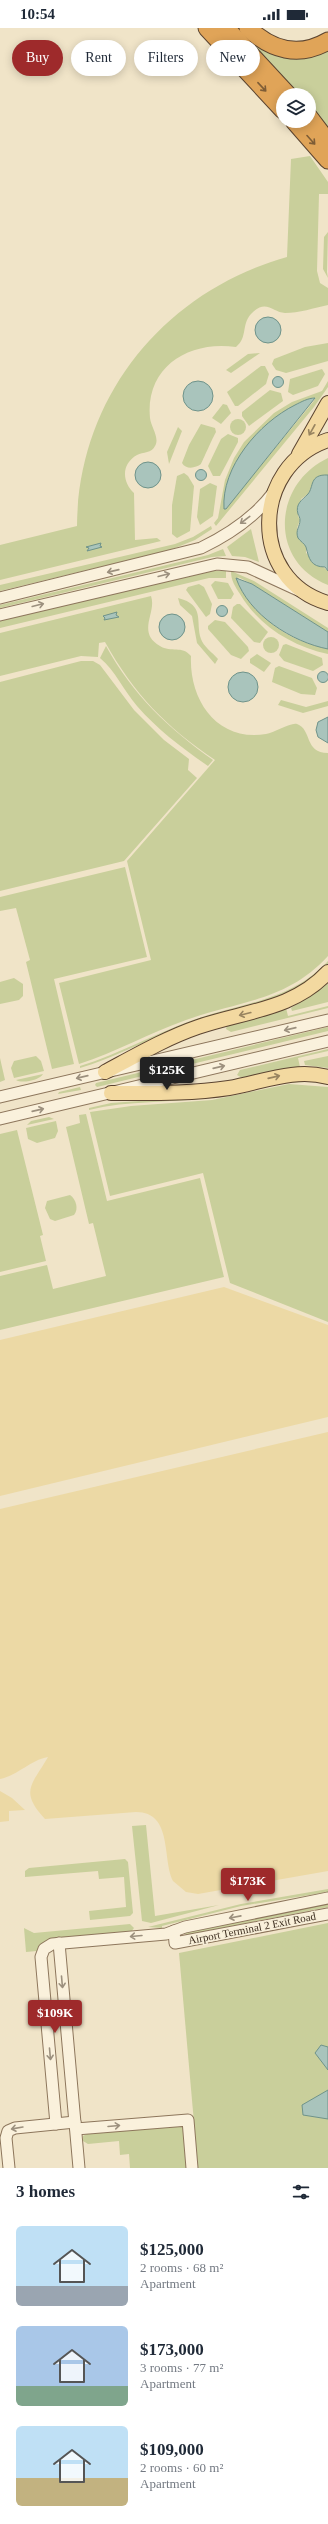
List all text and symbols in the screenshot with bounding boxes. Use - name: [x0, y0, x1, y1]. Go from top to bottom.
- text: 10:54: [20, 6, 55, 22]
- chip: Buy: [12, 40, 63, 76]
- chip: Rent: [71, 40, 126, 76]
- chip: Filters: [134, 40, 198, 76]
- chip: New: [206, 40, 260, 76]
- one-way arrow: [258, 82, 267, 93]
- map controls: [276, 88, 316, 128]
- button: layers: [276, 88, 316, 128]
- one-way arrow: [307, 135, 316, 145]
- one-way arrow: [307, 424, 315, 436]
- one-way arrow: [240, 516, 251, 524]
- one-way arrow: [106, 568, 119, 576]
- one-way arrow: [158, 571, 171, 578]
- one-way arrow: [31, 601, 44, 609]
- one-way arrow: [239, 1011, 252, 1019]
- one-way arrow: [284, 1025, 297, 1033]
- pin: $125K: [139, 1057, 195, 1091]
- text: $125K: [149, 1062, 185, 1077]
- one-way arrow: [212, 1062, 225, 1070]
- one-way arrow: [268, 1073, 281, 1081]
- one-way arrow: [75, 1074, 88, 1081]
- one-way arrow: [31, 1106, 44, 1114]
- pin: $173K: [220, 1868, 276, 1902]
- text: $173K: [230, 1873, 266, 1888]
- street label: Airport Terminal 2 Exit Road: [187, 1910, 317, 1946]
- one-way arrow: [229, 1913, 242, 1921]
- one-way arrow: [130, 1933, 143, 1940]
- one-way arrow: [59, 1975, 66, 1988]
- pin: $109K: [27, 2000, 83, 2034]
- text: $109K: [37, 2005, 73, 2020]
- one-way arrow: [46, 2047, 54, 2060]
- one-way arrow: [107, 2123, 120, 2130]
- one-way arrow: [11, 2124, 24, 2132]
- icon: filters: [290, 2181, 312, 2203]
- text: 3 homes: [16, 2182, 75, 2201]
- text: $125,000: [140, 2240, 204, 2259]
- icon: home: [48, 2242, 96, 2290]
- text: 2 rooms · 68 m²: [140, 2260, 223, 2275]
- text: Apartment: [140, 2276, 196, 2291]
- text: $173,000: [140, 2340, 204, 2359]
- icon: home: [48, 2342, 96, 2390]
- text: 3 rooms · 77 m²: [140, 2360, 223, 2375]
- text: Apartment: [140, 2376, 196, 2391]
- text: $109,000: [140, 2440, 204, 2459]
- icon: home: [48, 2442, 96, 2490]
- text: 2 rooms · 60 m²: [140, 2460, 223, 2475]
- text: Apartment: [140, 2476, 196, 2491]

